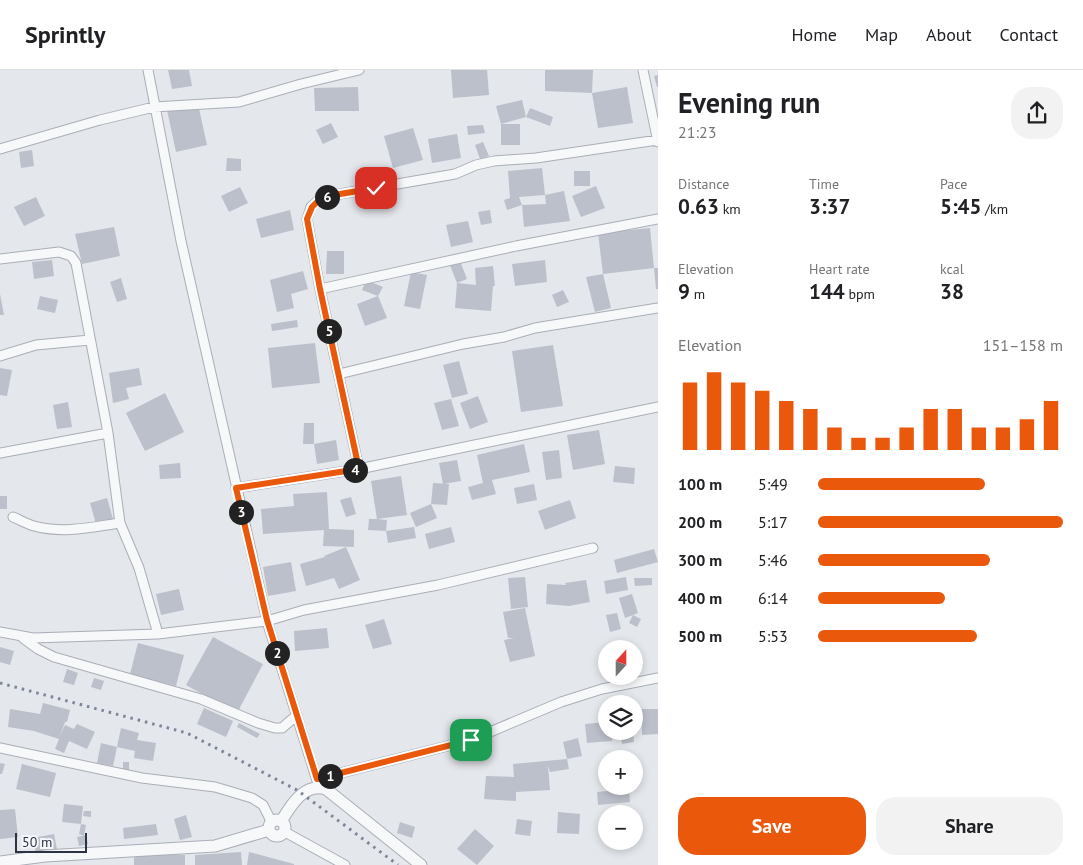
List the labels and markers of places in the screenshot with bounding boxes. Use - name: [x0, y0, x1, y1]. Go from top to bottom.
- pin: [355, 167, 397, 209]
- pin: 6: [314, 184, 340, 210]
- pin: 5: [316, 318, 342, 344]
- pin: 4: [342, 458, 368, 482]
- pin: 3: [228, 500, 254, 524]
- pin: 2: [264, 640, 290, 666]
- pin: [450, 719, 492, 761]
- pin: 1: [318, 764, 342, 788]

